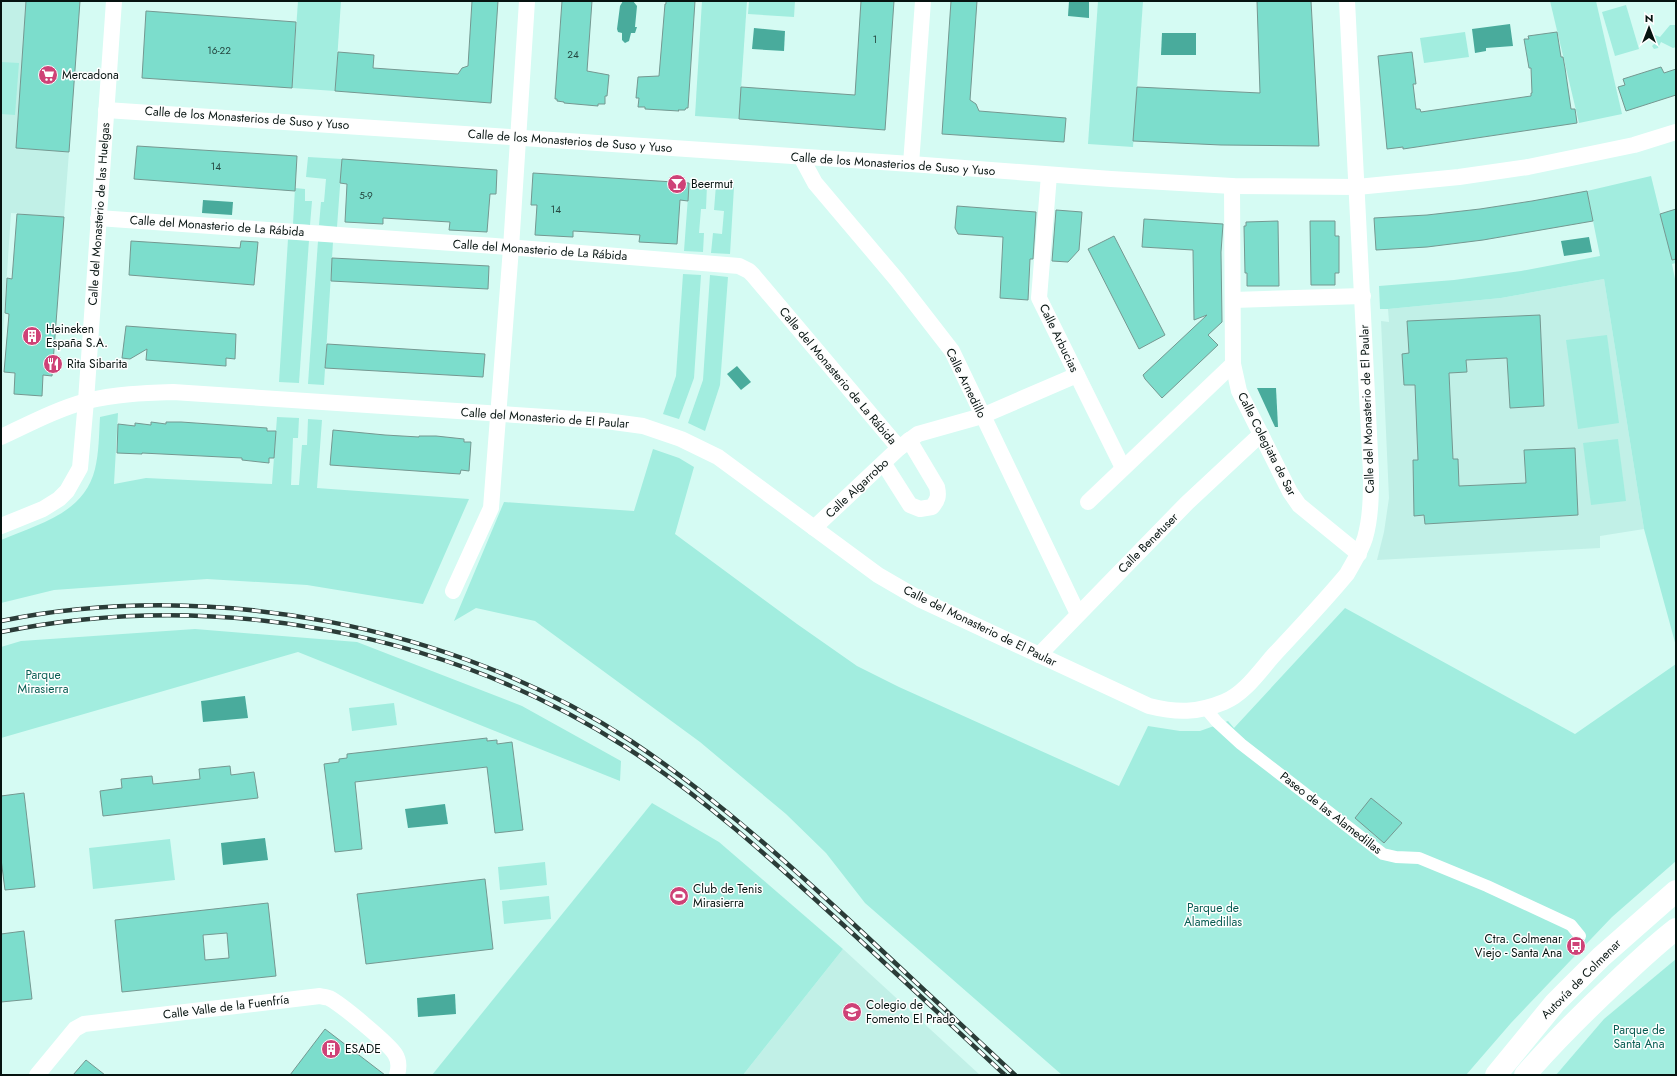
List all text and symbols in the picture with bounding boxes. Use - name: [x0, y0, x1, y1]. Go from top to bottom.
- north arrow: [1629, 8, 1669, 48]
- text: N: [1645, 10, 1653, 26]
- house number: 1: [873, 32, 877, 47]
- house number: 16-22: [207, 43, 231, 58]
- house number: 24: [567, 47, 579, 62]
- supermarket icon: Mercadona: [37, 64, 59, 86]
- place label: Mercadona: [62, 66, 119, 84]
- street label: Calle de los Monasterios de Suso y Yuso: [144, 102, 350, 134]
- street label: Calle del Monasterio de las Huelgas: [84, 122, 114, 306]
- street label: Calle de los Monasterios de Suso y Yuso: [467, 125, 673, 157]
- street label: Calle de los Monasterios de Suso y Yuso: [790, 148, 996, 180]
- house number: 14: [211, 159, 221, 174]
- bar icon: Beermut: [666, 173, 688, 195]
- place label: Beermut: [691, 175, 733, 193]
- house number: 5-9: [359, 188, 373, 203]
- house number: 14: [551, 202, 561, 217]
- street label: Calle del Monasterio de La Rábida: [129, 211, 305, 241]
- street label: Calle del Monasterio de La Rábida: [452, 235, 628, 265]
- street label: Calle Arbucias: [1035, 301, 1083, 375]
- street label: Calle del Monasterio de La Rábida: [775, 303, 901, 449]
- place label: Heineken España S.A.: [46, 320, 108, 352]
- street label: Calle del Monasterio de El Paular: [1355, 323, 1379, 494]
- building icon: Heineken España S.A.: [21, 325, 43, 347]
- street label: Calle Arnedillo: [941, 345, 991, 421]
- restaurant icon: Rita Sibarita: [42, 353, 64, 375]
- place label: Rita Sibarita: [67, 355, 128, 373]
- street label: Calle Colegiata de Sar: [1233, 389, 1301, 500]
- street label: Calle del Monasterio de El Paular: [460, 403, 631, 433]
- street label: Calle Algarrobo: [821, 454, 893, 522]
- street label: Calle Benetuser: [1114, 508, 1183, 577]
- street label: Calle del Monasterio de El Paular: [900, 581, 1061, 671]
- park label: Parque Mirasierra: [18, 666, 69, 698]
- street label: Paseo de las Alamedillas: [1276, 767, 1386, 859]
- place label: Club de Tenis Mirasierra: [693, 880, 762, 912]
- sports icon: Club de Tenis Mirasierra: [668, 885, 690, 907]
- park label: Parque de Alamedillas: [1184, 899, 1242, 931]
- place label: Ctra. Colmenar Viejo - Santa Ana: [1475, 930, 1563, 962]
- street label: Autovía de Colmenar: [1537, 934, 1626, 1023]
- bus stop icon: Ctra. Colmenar Viejo - Santa Ana: [1565, 935, 1587, 957]
- street label: Calle Valle de la Fuenfría: [162, 990, 290, 1024]
- place label: Colegio de Fomento El Prado: [866, 996, 956, 1028]
- school or university icon: Colegio de Fomento El Prado: [841, 1001, 863, 1023]
- park label: Parque de Santa Ana: [1613, 1021, 1665, 1053]
- building icon: ESADE: [320, 1038, 342, 1060]
- place label: ESADE: [345, 1040, 381, 1058]

